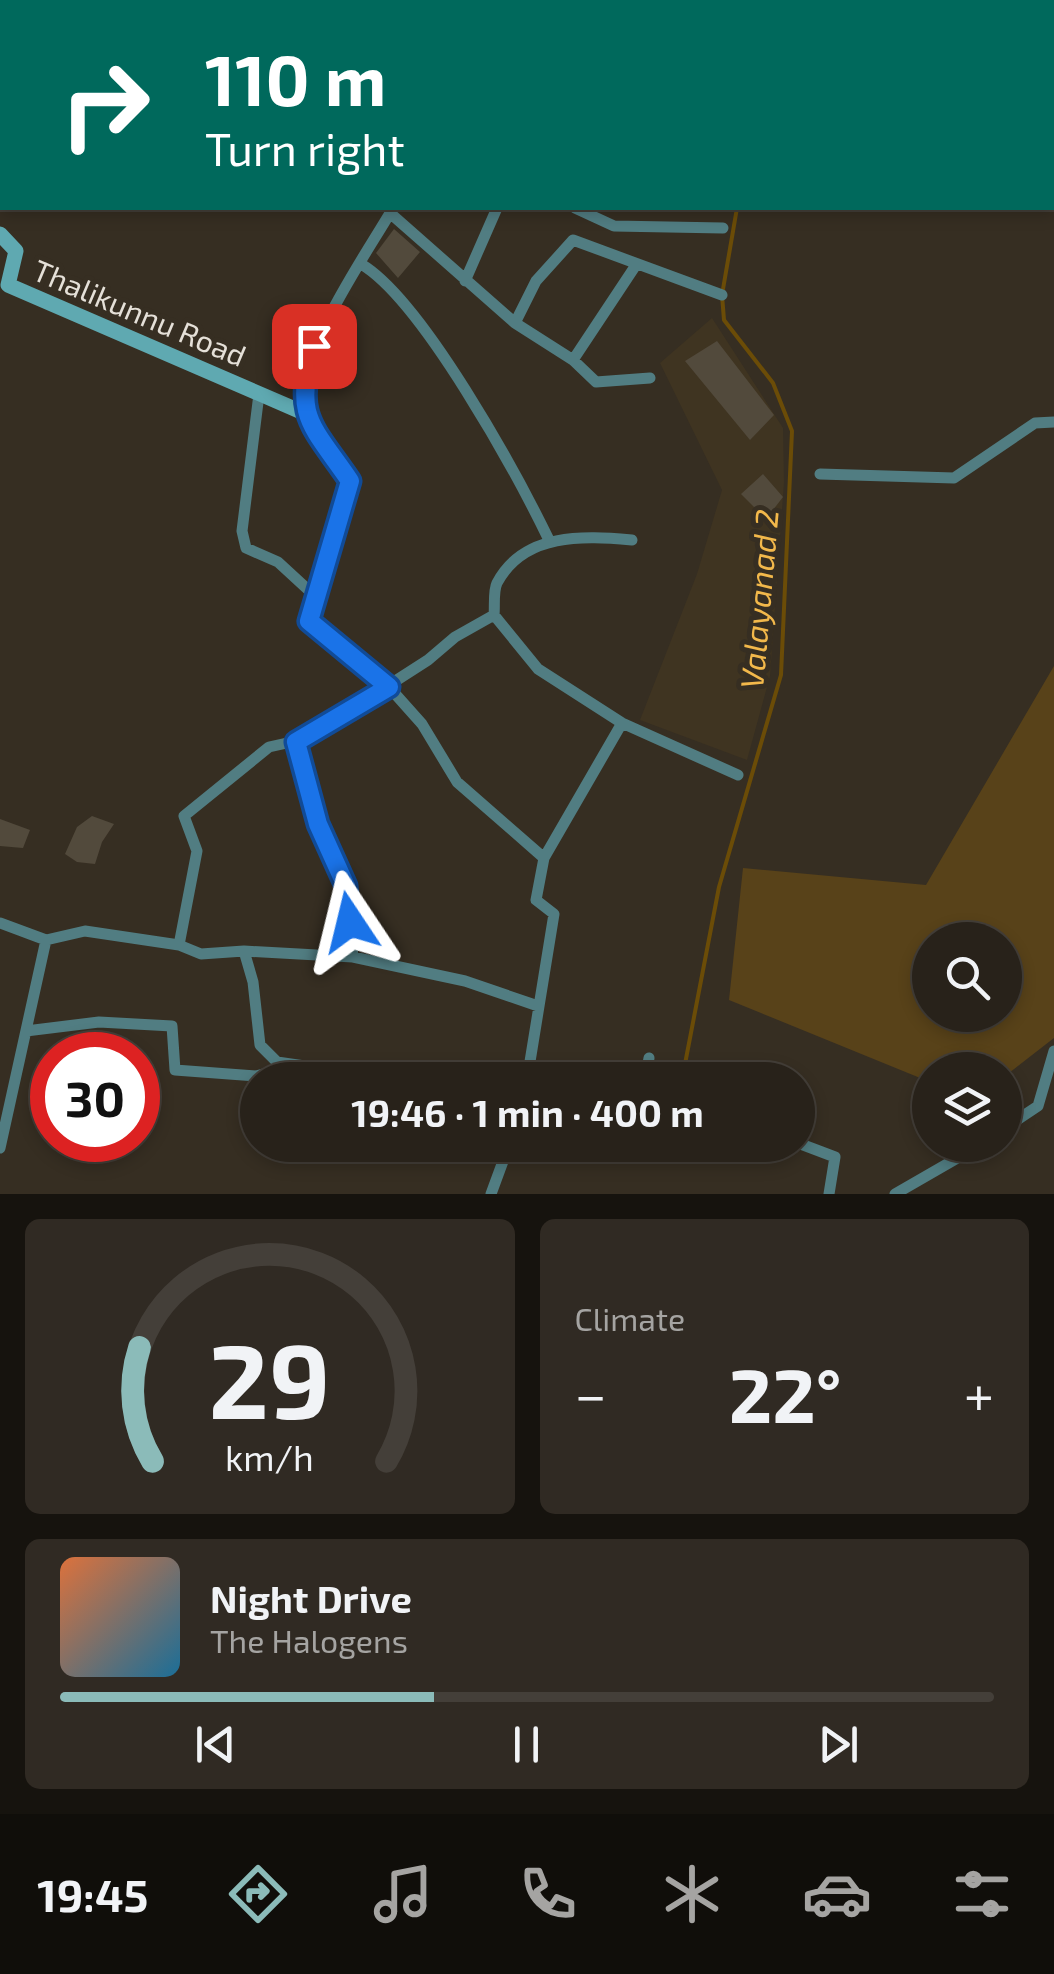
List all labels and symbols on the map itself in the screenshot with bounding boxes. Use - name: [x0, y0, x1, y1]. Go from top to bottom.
- street label: Thalikunnu Road: [28, 251, 252, 373]
- pin: [272, 304, 357, 389]
- water label: Valayanad 2: [731, 508, 786, 690]
- position arrow: [298, 870, 402, 974]
- speed limit sign: 30: [30, 1032, 160, 1162]

